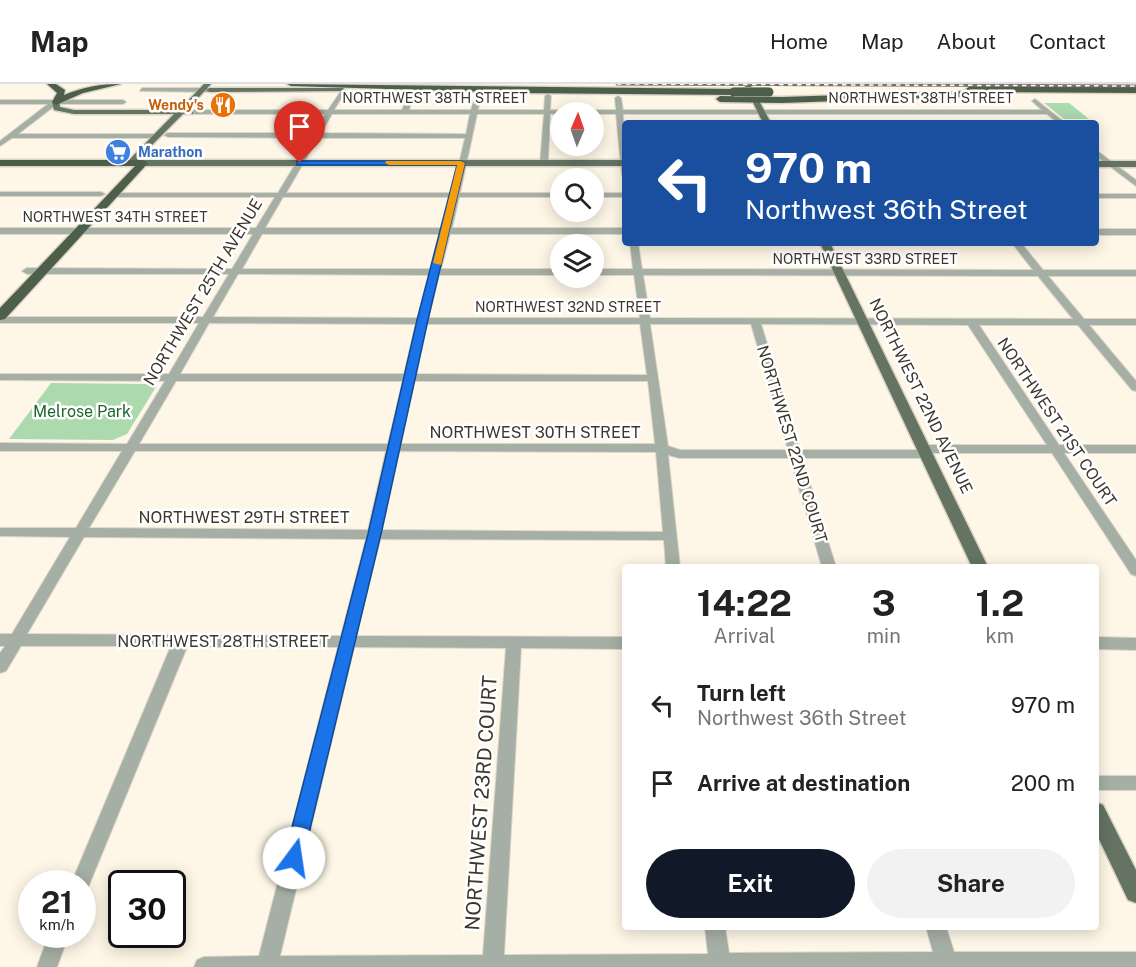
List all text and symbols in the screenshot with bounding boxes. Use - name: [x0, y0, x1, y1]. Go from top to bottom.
- text: Map: [30, 25, 89, 58]
- text: Home: [770, 29, 828, 54]
- text: Map: [861, 29, 904, 54]
- text: About: [937, 29, 996, 54]
- text: Contact: [1029, 29, 1106, 54]
- restaurant icon: Wendy's: [208, 90, 238, 120]
- street label: NORTHWEST 38TH STREET: [342, 90, 528, 106]
- street label: NORTHWEST 38TH STREET: [828, 90, 1014, 106]
- place label: Wendy's: [148, 97, 204, 113]
- pin: [274, 101, 325, 163]
- north arrow: [550, 102, 604, 156]
- map controls: [550, 102, 604, 288]
- icon: arrive: [283, 110, 316, 143]
- supermarket icon: Marathon: [103, 137, 133, 167]
- text: 970 m: [745, 143, 872, 192]
- place label: Marathon: [138, 144, 203, 160]
- icon: left: [646, 144, 724, 222]
- button: search: [550, 168, 604, 222]
- text: Northwest 36th Street: [745, 193, 1028, 225]
- street label: NORTHWEST 25TH AVENUE: [140, 195, 266, 389]
- street label: NORTHWEST 34TH STREET: [23, 209, 207, 225]
- button: layers: [550, 234, 604, 288]
- street label: NORTHWEST 33RD STREET: [772, 251, 958, 267]
- street label: NORTHWEST 22ND AVENUE: [865, 295, 977, 497]
- street label: NORTHWEST 32ND STREET: [475, 299, 661, 315]
- street label: NORTHWEST 21ST COURT: [993, 334, 1121, 510]
- street label: NORTHWEST 22ND COURT: [753, 343, 831, 545]
- park label: Melrose Park: [33, 402, 131, 421]
- street label: NORTHWEST 30TH STREET: [429, 423, 641, 442]
- street label: NORTHWEST 29TH STREET: [139, 508, 350, 527]
- text: 14:22: [697, 582, 792, 624]
- text: 3: [872, 582, 896, 624]
- text: 1.2: [975, 582, 1024, 624]
- text: Arrival: [714, 624, 775, 648]
- text: min: [867, 624, 901, 648]
- text: km: [986, 624, 1014, 648]
- street label: NORTHWEST 28TH STREET: [117, 632, 329, 651]
- street label: NORTHWEST 23RD COURT: [460, 674, 502, 931]
- text: Turn left: [697, 680, 786, 706]
- icon: left: [646, 689, 679, 722]
- text: 970 m: [1011, 692, 1075, 718]
- text: Northwest 36th Street: [697, 706, 906, 730]
- icon: arrive: [646, 767, 679, 800]
- text: Arrive at destination: [697, 770, 910, 796]
- text: 200 m: [1011, 770, 1075, 796]
- position arrow: [262, 826, 326, 890]
- button: Exit: [646, 849, 855, 918]
- button: Share: [867, 849, 1075, 918]
- speed limit sign: 30: [108, 870, 186, 948]
- text: 21: [41, 884, 73, 920]
- text: km/h: [39, 916, 75, 933]

